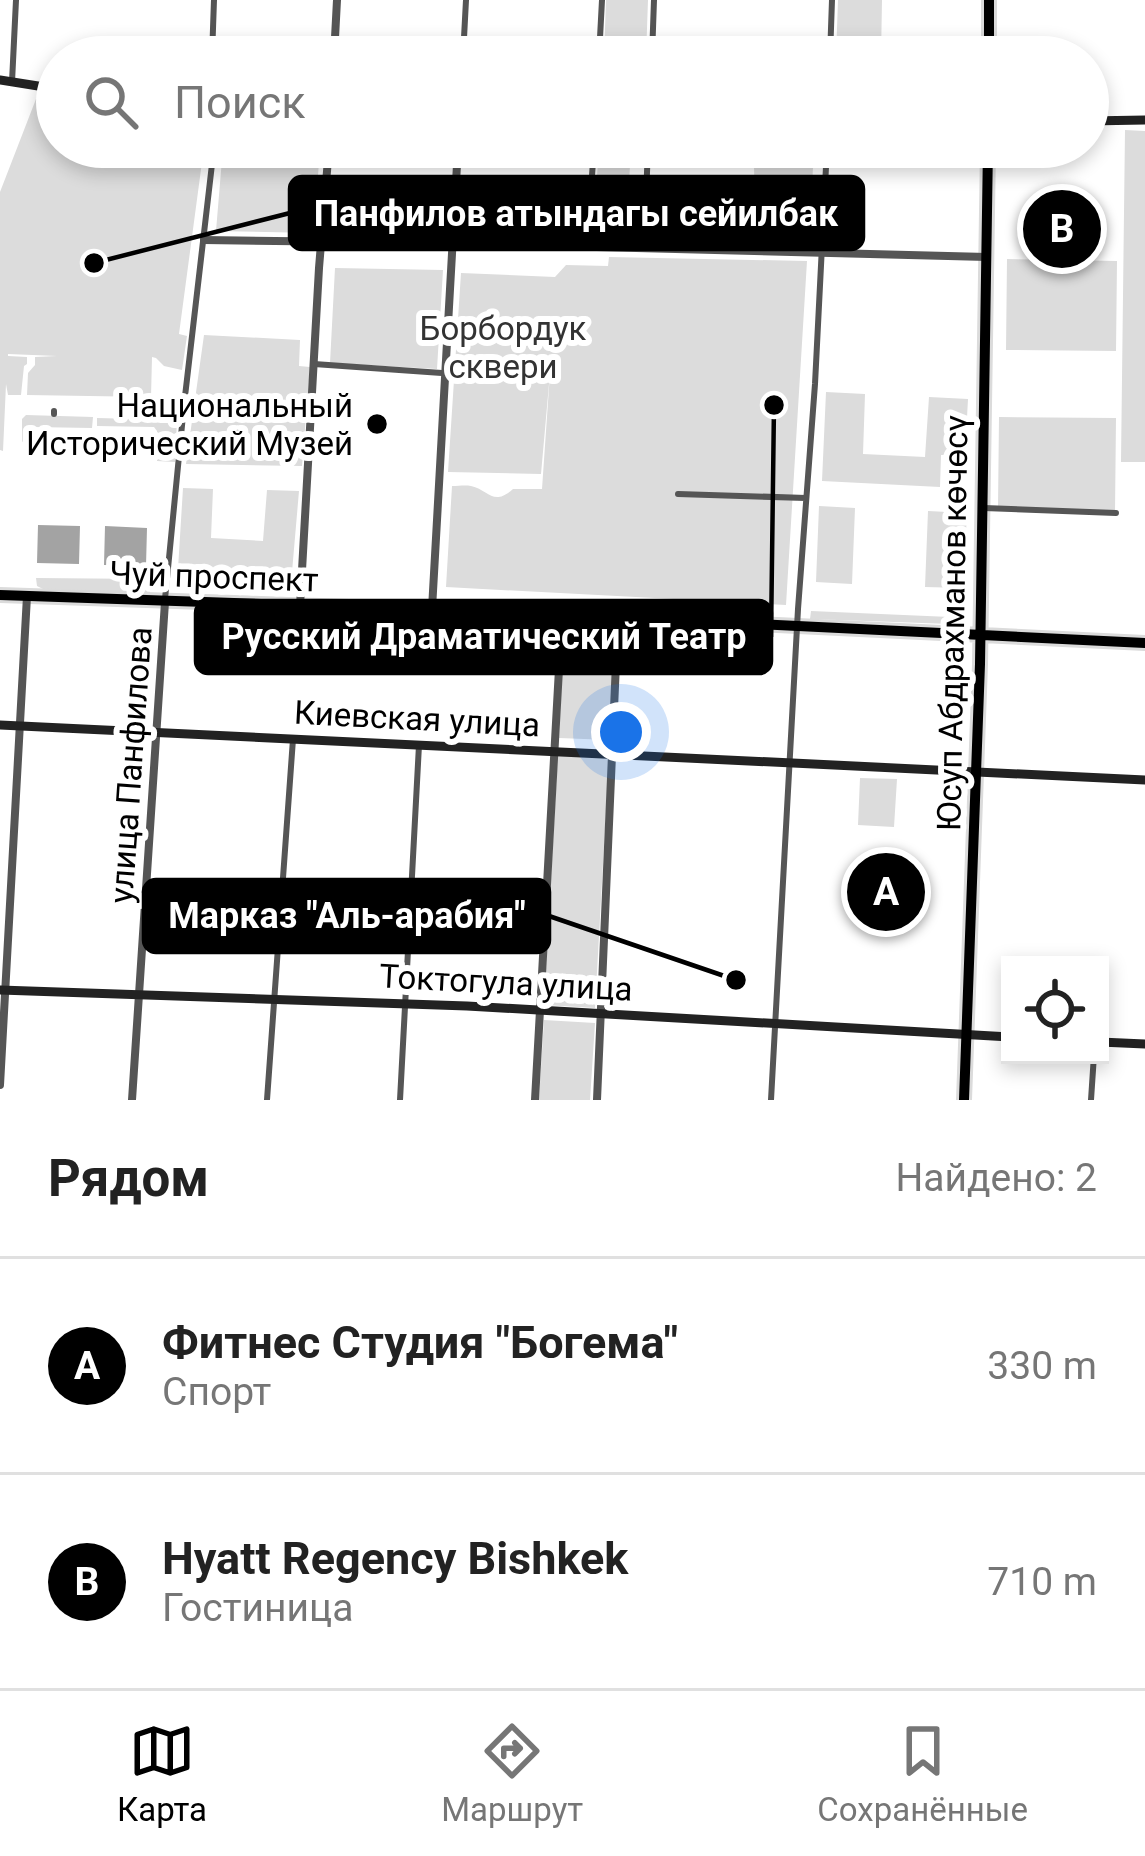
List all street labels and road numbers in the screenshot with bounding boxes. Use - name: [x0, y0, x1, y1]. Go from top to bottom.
- street label: Юсуп Абдрахманов көчөсү: [929, 415, 976, 831]
- street label: Чуй проспект: [109, 553, 319, 600]
- street label: улица Панфилова: [101, 626, 160, 905]
- street label: Киевская улица: [293, 693, 541, 744]
- street label: Токтогула улица: [378, 956, 634, 1009]

